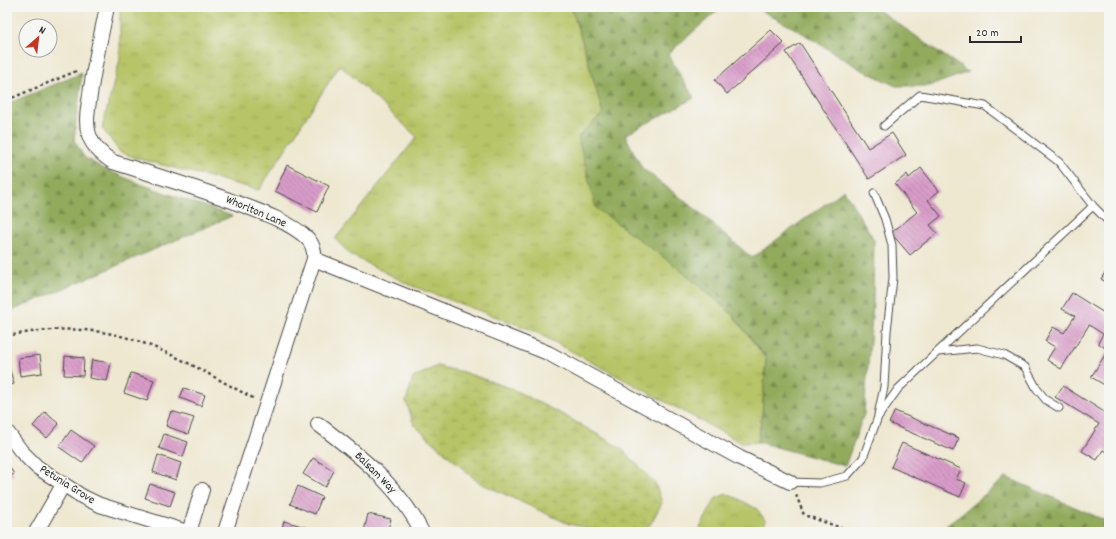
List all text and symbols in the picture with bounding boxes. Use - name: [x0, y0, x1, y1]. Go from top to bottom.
- north arrow: [18, 18, 58, 58]
- scale bar: [970, 18, 1021, 44]
- text: N: [36, 23, 48, 40]
- text: 20 m: [976, 25, 999, 42]
- street label: Whorlton Lane: [223, 192, 289, 232]
- street label: Balsam Way: [350, 448, 401, 499]
- street label: Petunia Grove: [36, 461, 98, 509]

